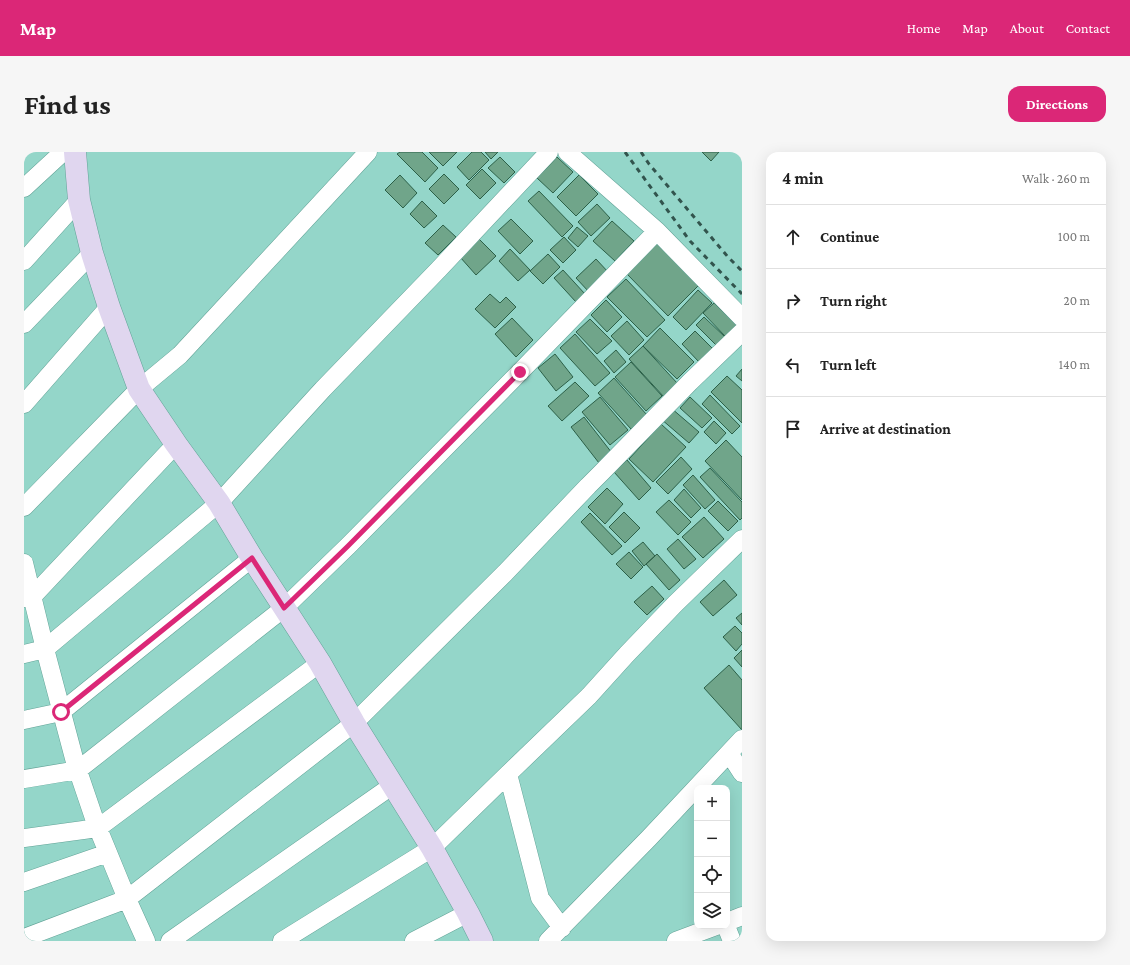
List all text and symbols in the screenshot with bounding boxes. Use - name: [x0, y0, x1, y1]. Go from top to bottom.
- text: Map: [20, 18, 56, 39]
- text: Home: [907, 20, 940, 36]
- text: Map: [962, 20, 988, 36]
- text: About: [1010, 20, 1044, 36]
- text: Contact: [1066, 20, 1110, 36]
- button: Directions: [1008, 86, 1106, 122]
- text: Find us: [24, 89, 111, 120]
- text: 4 min: [782, 169, 824, 188]
- text: Walk · 260 m: [1022, 171, 1090, 186]
- icon: ahead: [782, 226, 804, 248]
- text: Continue: [820, 229, 879, 245]
- text: 100 m: [1058, 229, 1090, 244]
- icon: right: [782, 290, 804, 312]
- text: Turn right: [820, 293, 887, 309]
- text: 20 m: [1064, 293, 1090, 308]
- icon: left: [782, 354, 804, 376]
- text: Turn left: [820, 357, 876, 373]
- text: 140 m: [1059, 357, 1090, 372]
- route end: [511, 363, 529, 381]
- icon: arrive: [782, 418, 804, 440]
- text: Arrive at destination: [820, 421, 951, 437]
- route start: [52, 703, 70, 721]
- map controls: [694, 785, 730, 929]
- button: +: [694, 785, 730, 821]
- button: −: [694, 821, 730, 857]
- button: locate: [694, 857, 730, 893]
- button: layers: [694, 893, 730, 929]

